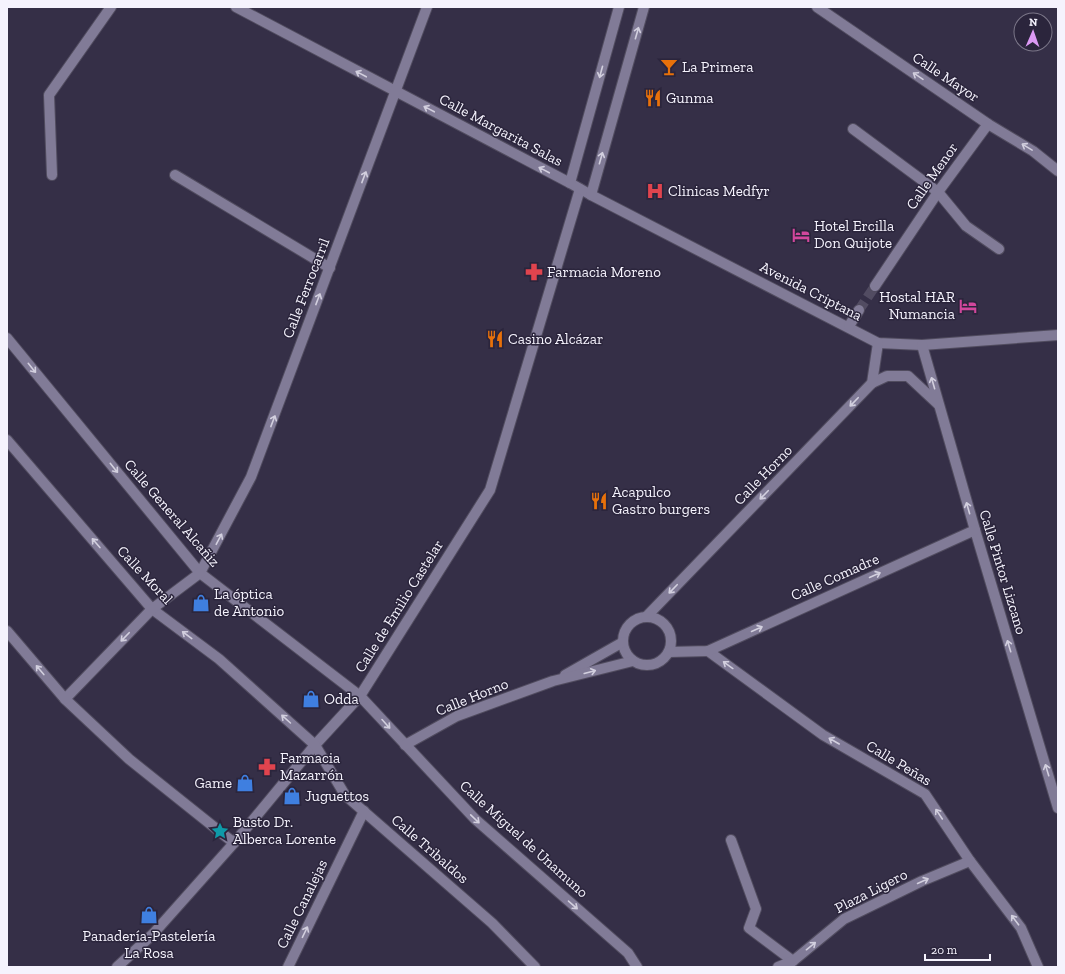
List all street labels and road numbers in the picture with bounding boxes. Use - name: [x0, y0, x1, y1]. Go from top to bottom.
- street label: Calle Mayor: [909, 48, 983, 106]
- street label: Calle Margarita Salas: [436, 90, 566, 170]
- street label: Calle Menor: [902, 139, 962, 213]
- street label: Calle Ferrocarril: [279, 235, 333, 341]
- street label: Avenida Criptana: [757, 258, 865, 324]
- street label: Calle Horno: [730, 441, 796, 509]
- street label: Calle General Alcañiz: [120, 456, 224, 570]
- street label: Calle Pintor Lizcano: [975, 508, 1031, 637]
- street label: Calle de Emilio Castelar: [351, 536, 447, 676]
- street label: Calle Moral: [113, 542, 177, 608]
- street label: Calle Comadre: [788, 550, 882, 604]
- street label: Calle Horno: [433, 674, 511, 720]
- street label: Calle Peñas: [863, 736, 935, 790]
- street label: Calle Miguel de Unamuno: [456, 777, 592, 902]
- street label: Calle Tribaldos: [388, 811, 472, 887]
- street label: Calle Canalejas: [273, 857, 331, 951]
- street label: Plaza Ligero: [832, 865, 911, 917]

